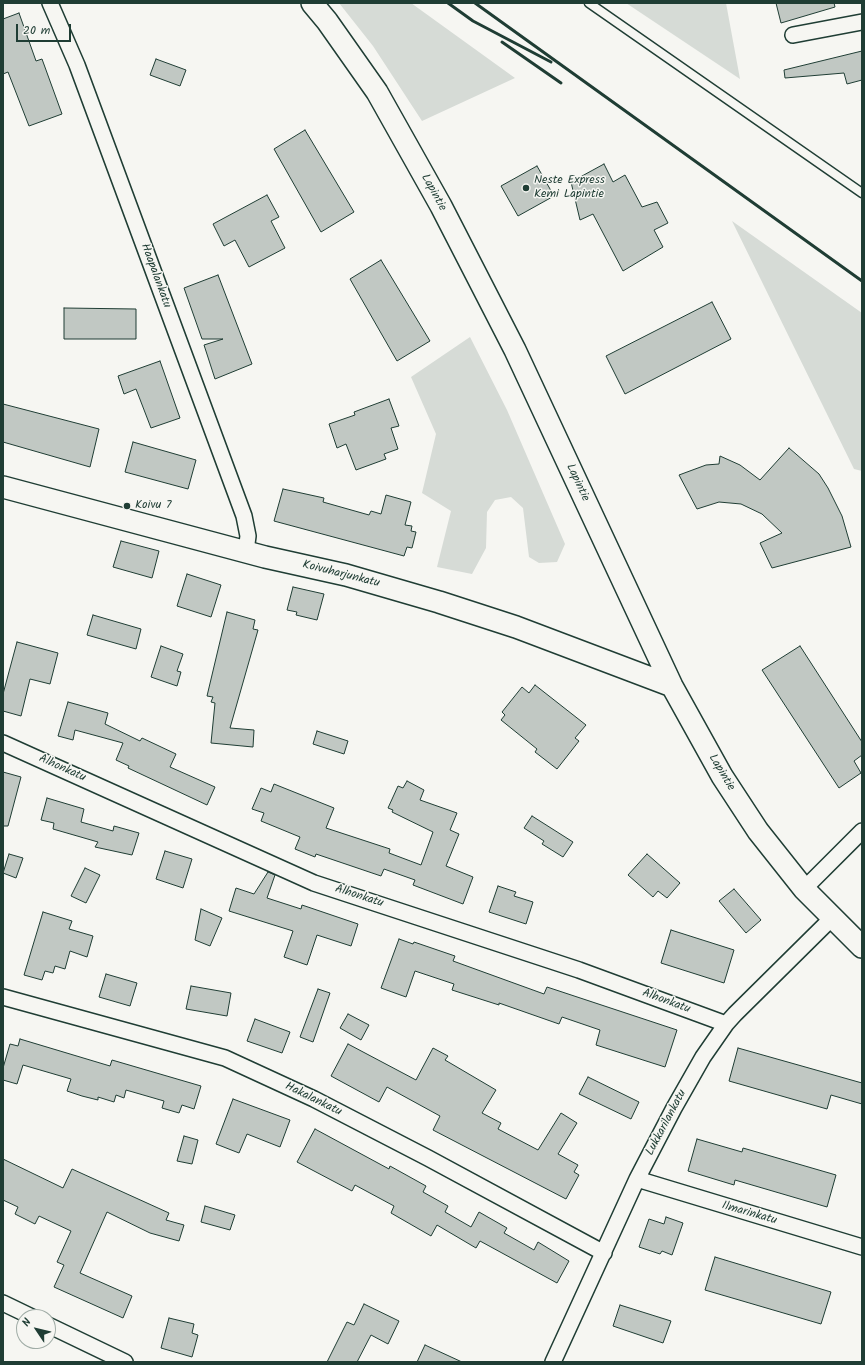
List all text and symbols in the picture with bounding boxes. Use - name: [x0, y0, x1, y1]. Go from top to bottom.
- scale bar: [18, 16, 73, 42]
- text: 20 m: [23, 21, 50, 40]
- street label: Lapintie: [417, 172, 449, 214]
- place label: Neste Express Kemi Lapintie: [534, 174, 605, 202]
- marker: Neste Express Kemi Lapintie: [521, 183, 531, 193]
- street label: Haapalankatu: [137, 242, 173, 310]
- street label: Lapintie: [562, 462, 592, 504]
- place label: Koivu 7: [135, 499, 172, 513]
- marker: Koivu 7: [122, 501, 132, 511]
- street label: Koivuharjunkatu: [301, 558, 381, 592]
- street label: Alhonkatu: [36, 752, 88, 786]
- street label: Lapintie: [705, 752, 737, 794]
- street label: Alhonkatu: [333, 882, 385, 912]
- street label: Alhonkatu: [640, 987, 692, 1017]
- street label: Hakalankatu: [282, 1080, 344, 1120]
- street label: Lukkarilankatu: [644, 1088, 690, 1158]
- street label: Ilmarinkatu: [720, 1199, 778, 1229]
- north arrow: [16, 1309, 56, 1349]
- text: N: [18, 1315, 36, 1331]

